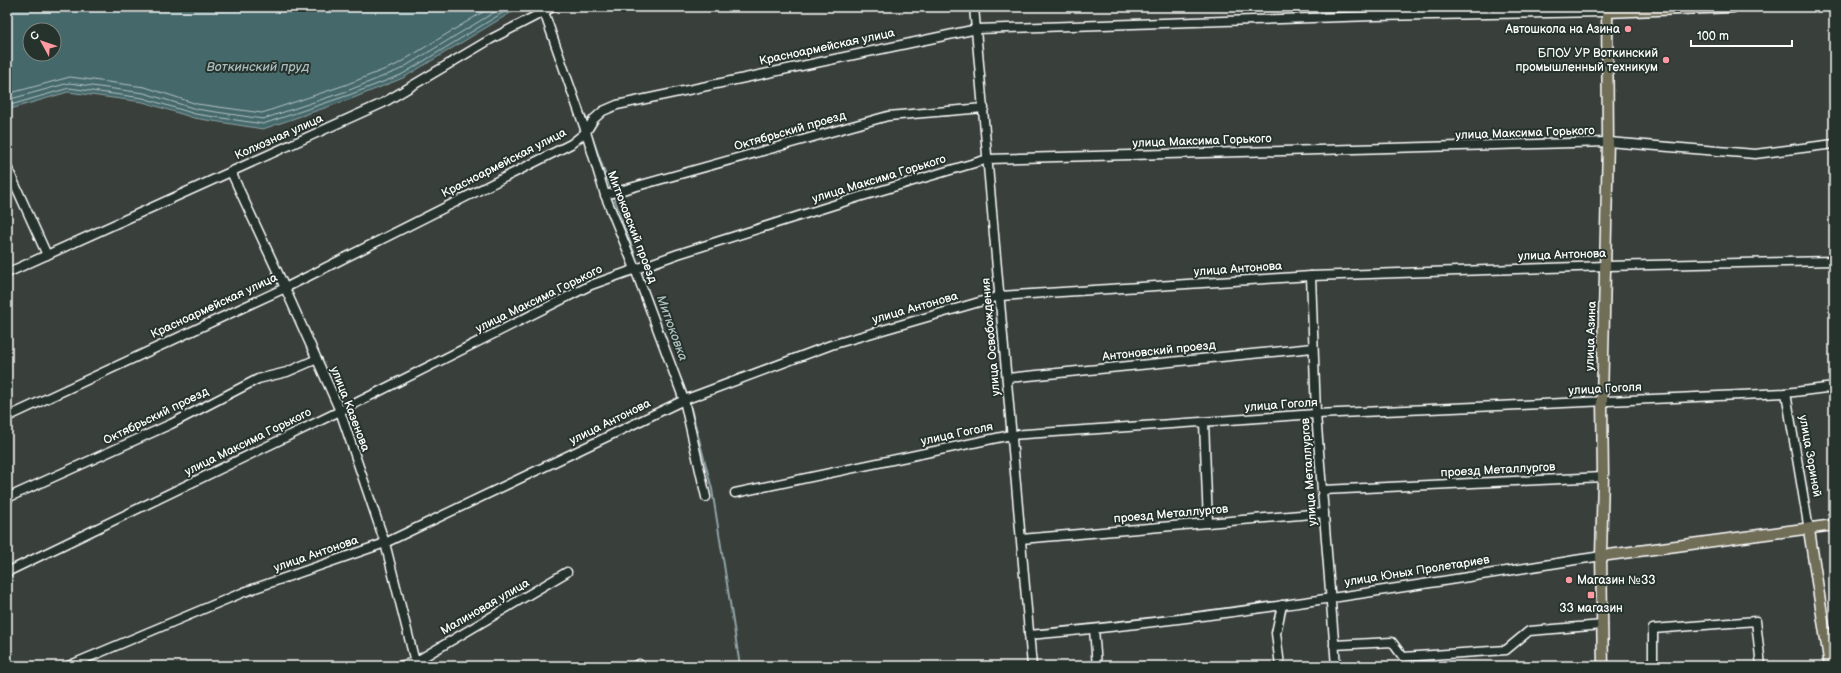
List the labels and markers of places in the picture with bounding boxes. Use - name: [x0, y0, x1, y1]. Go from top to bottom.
- place label: Автошкола на Азина: [1504, 22, 1620, 37]
- marker: Автошкола на Азина: [1623, 24, 1633, 34]
- place label: БПОУ УР Воткинский промышленный техникум: [1515, 46, 1658, 75]
- marker: БПОУ УР Воткинский промышленный техникум: [1661, 55, 1671, 65]
- place label: Магазин №33: [1577, 573, 1656, 588]
- marker: Магазин №33: [1564, 575, 1574, 585]
- marker: 33 магазин: [1586, 590, 1596, 600]
- place label: 33 магазин: [1559, 601, 1623, 616]

